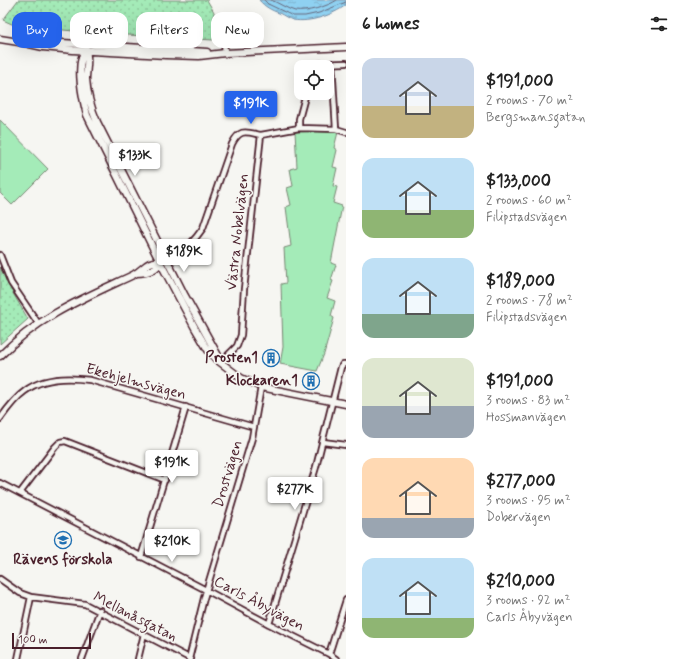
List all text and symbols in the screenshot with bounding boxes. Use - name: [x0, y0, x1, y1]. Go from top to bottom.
- chip: Buy: [12, 12, 62, 48]
- chip: Rent: [70, 12, 128, 48]
- chip: Filters: [136, 12, 203, 48]
- chip: New: [211, 12, 264, 48]
- text: 6 homes: [362, 13, 420, 35]
- icon: filters: [648, 13, 670, 35]
- map controls: [294, 60, 334, 100]
- button: locate: [294, 60, 334, 100]
- text: $191,000: [486, 70, 553, 92]
- icon: home: [394, 74, 442, 122]
- pin: $191K: [223, 91, 279, 125]
- text: 2 rooms · 70 m²: [486, 92, 573, 109]
- text: $191K: [233, 95, 269, 112]
- text: Bergsmansgatan: [486, 109, 585, 126]
- pin: $133K: [107, 143, 163, 177]
- text: $133K: [118, 147, 152, 164]
- text: $133,000: [486, 170, 551, 192]
- street label: Västra Nobelvägen: [222, 173, 254, 291]
- icon: home: [394, 174, 442, 222]
- text: 2 rooms · 60 m²: [486, 192, 572, 209]
- text: Filipstadsvägen: [486, 209, 567, 226]
- pin: $189K: [156, 239, 212, 273]
- text: $189K: [166, 243, 202, 260]
- text: $189,000: [486, 270, 555, 292]
- icon: home: [394, 274, 442, 322]
- text: 2 rooms · 78 m²: [486, 292, 573, 309]
- text: Filipstadsvägen: [486, 309, 567, 326]
- place label: Prosten1: [205, 348, 258, 368]
- building icon: Prosten1: [261, 348, 281, 368]
- street label: Ekehjelmsvägen: [84, 359, 188, 405]
- text: $191,000: [486, 370, 553, 392]
- place label: Klockaren1: [226, 371, 298, 391]
- building icon: Klockaren1: [301, 371, 321, 391]
- icon: home: [394, 374, 442, 422]
- text: 3 rooms · 83 m²: [486, 392, 570, 409]
- text: Hossmanvägen: [486, 409, 566, 426]
- street label: Drostvägen: [208, 438, 248, 510]
- pin: $191K: [144, 450, 200, 484]
- text: $191K: [154, 454, 190, 471]
- text: $277,000: [486, 470, 556, 492]
- icon: home: [394, 474, 442, 522]
- pin: $277K: [267, 477, 323, 511]
- text: $277K: [277, 481, 314, 498]
- text: 3 rooms · 95 m²: [486, 492, 570, 509]
- text: Dobervägen: [486, 509, 551, 526]
- pin: $210K: [144, 529, 200, 563]
- school or university icon: Rävens förskola: [53, 530, 73, 550]
- text: $210K: [154, 533, 190, 550]
- place label: Rävens förskola: [13, 550, 113, 570]
- text: $210,000: [486, 570, 555, 592]
- street label: Carls Åbyvägen: [210, 571, 308, 636]
- icon: home: [394, 574, 442, 622]
- street label: Mellanåsgatan: [89, 587, 181, 648]
- text: 3 rooms · 92 m²: [486, 592, 570, 609]
- text: Carls Åbyvägen: [486, 609, 573, 626]
- scale bar: [12, 631, 91, 650]
- text: 100 m: [18, 633, 48, 647]

